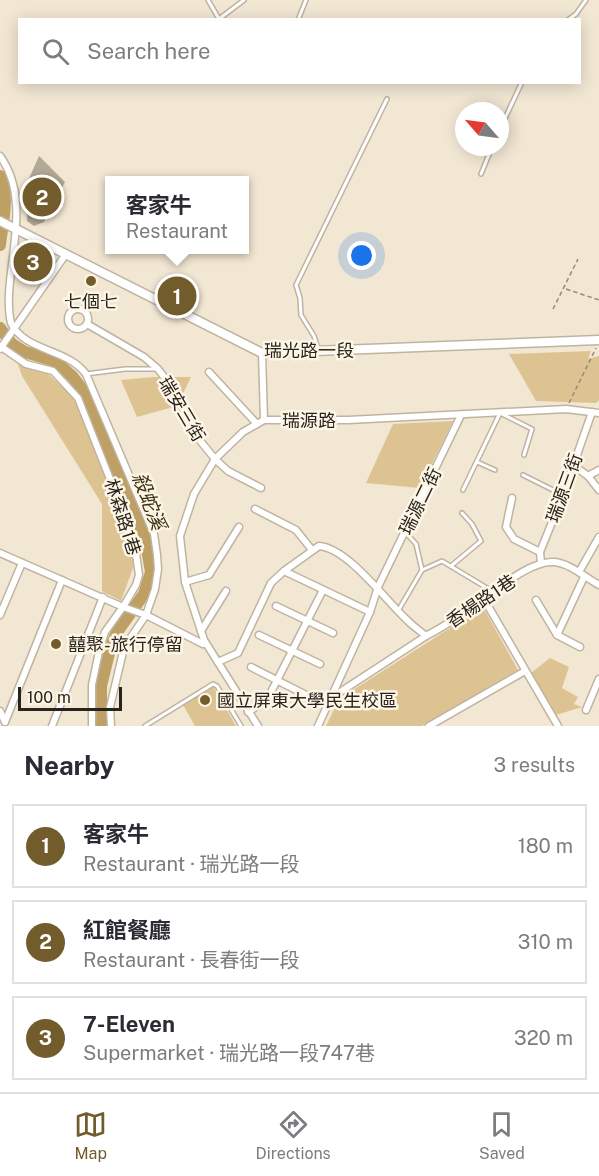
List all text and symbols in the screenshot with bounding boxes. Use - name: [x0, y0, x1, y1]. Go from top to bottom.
- search box: [18, 18, 581, 84]
- icon: search: [39, 35, 72, 68]
- text: Search here: [87, 38, 211, 64]
- north arrow: [455, 102, 509, 156]
- pin: 2: [22, 174, 62, 220]
- popup: [105, 176, 249, 254]
- text: 客家牛: [126, 192, 192, 218]
- text: Restaurant: [126, 219, 228, 243]
- pin: 3: [14, 240, 52, 284]
- your location: [347, 241, 376, 270]
- marker: 七個七: [84, 274, 98, 288]
- pin: 1: [158, 274, 196, 318]
- place label: 七個七: [64, 291, 118, 312]
- street label: 瑞光路一段: [264, 340, 354, 361]
- street label: 瑞安三街: [154, 373, 210, 445]
- street label: 瑞源路: [282, 410, 336, 431]
- street label: 瑞源三街: [542, 451, 586, 525]
- street label: 瑞源二街: [395, 464, 445, 538]
- water label: 殺蛇溪: [127, 469, 172, 536]
- street label: 林森路1巷: [101, 476, 145, 558]
- street label: 香楊路1巷: [442, 570, 520, 632]
- place label: 囍聚-旅行停留: [68, 634, 183, 655]
- marker: 囍聚-旅行停留: [49, 637, 63, 651]
- scale bar: [18, 684, 122, 712]
- text: 100 m: [27, 688, 71, 707]
- place label: 國立屏東大學民生校區: [217, 690, 397, 711]
- marker: 國立屏東大學民生校區: [198, 693, 212, 707]
- text: Nearby: [24, 750, 114, 781]
- text: 3 results: [494, 753, 575, 777]
- text: 客家牛: [83, 821, 149, 847]
- text: 1: [41, 834, 50, 858]
- text: 180 m: [518, 834, 573, 858]
- text: Restaurant · 瑞光路一段: [83, 852, 299, 876]
- text: 紅館餐廳: [83, 917, 171, 943]
- text: 2: [39, 930, 52, 954]
- text: 310 m: [518, 930, 573, 954]
- text: Restaurant · 長春街一段: [83, 948, 299, 972]
- text: 7-Eleven: [83, 1011, 175, 1037]
- text: 3: [39, 1026, 52, 1050]
- text: 320 m: [514, 1026, 573, 1050]
- text: Supermarket · 瑞光路一段747巷: [83, 1041, 375, 1065]
- tab: Map: [74, 1108, 107, 1163]
- tab: Directions: [256, 1108, 331, 1163]
- tab: Saved: [479, 1108, 525, 1163]

